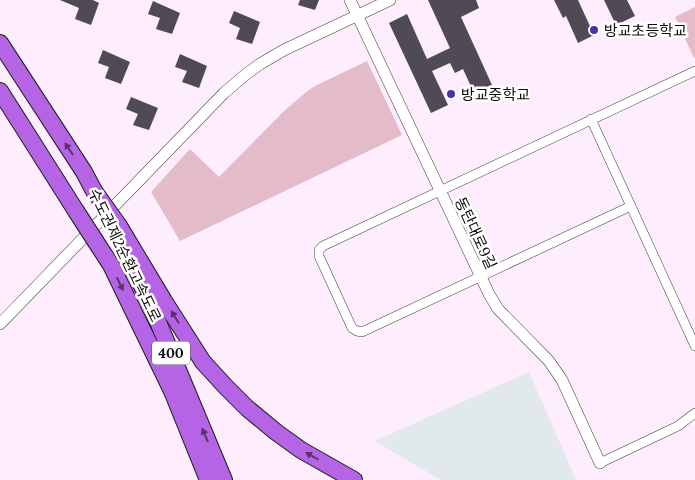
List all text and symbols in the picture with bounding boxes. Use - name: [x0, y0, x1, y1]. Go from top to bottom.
- place label: 방교초등학교: [604, 21, 687, 40]
- marker: 방교초등학교: [588, 24, 600, 36]
- place label: 방교중학교: [461, 85, 530, 104]
- marker: 방교중학교: [445, 88, 457, 100]
- one-way arrow: [64, 142, 74, 156]
- street label: 수도권제2순환고속도로: [84, 185, 166, 325]
- street label: 동탄대로9길: [451, 194, 501, 272]
- one-way arrow: [116, 277, 124, 292]
- one-way arrow: [170, 311, 179, 324]
- road number: 400: [152, 342, 190, 364]
- one-way arrow: [201, 428, 209, 442]
- one-way arrow: [305, 452, 319, 460]

